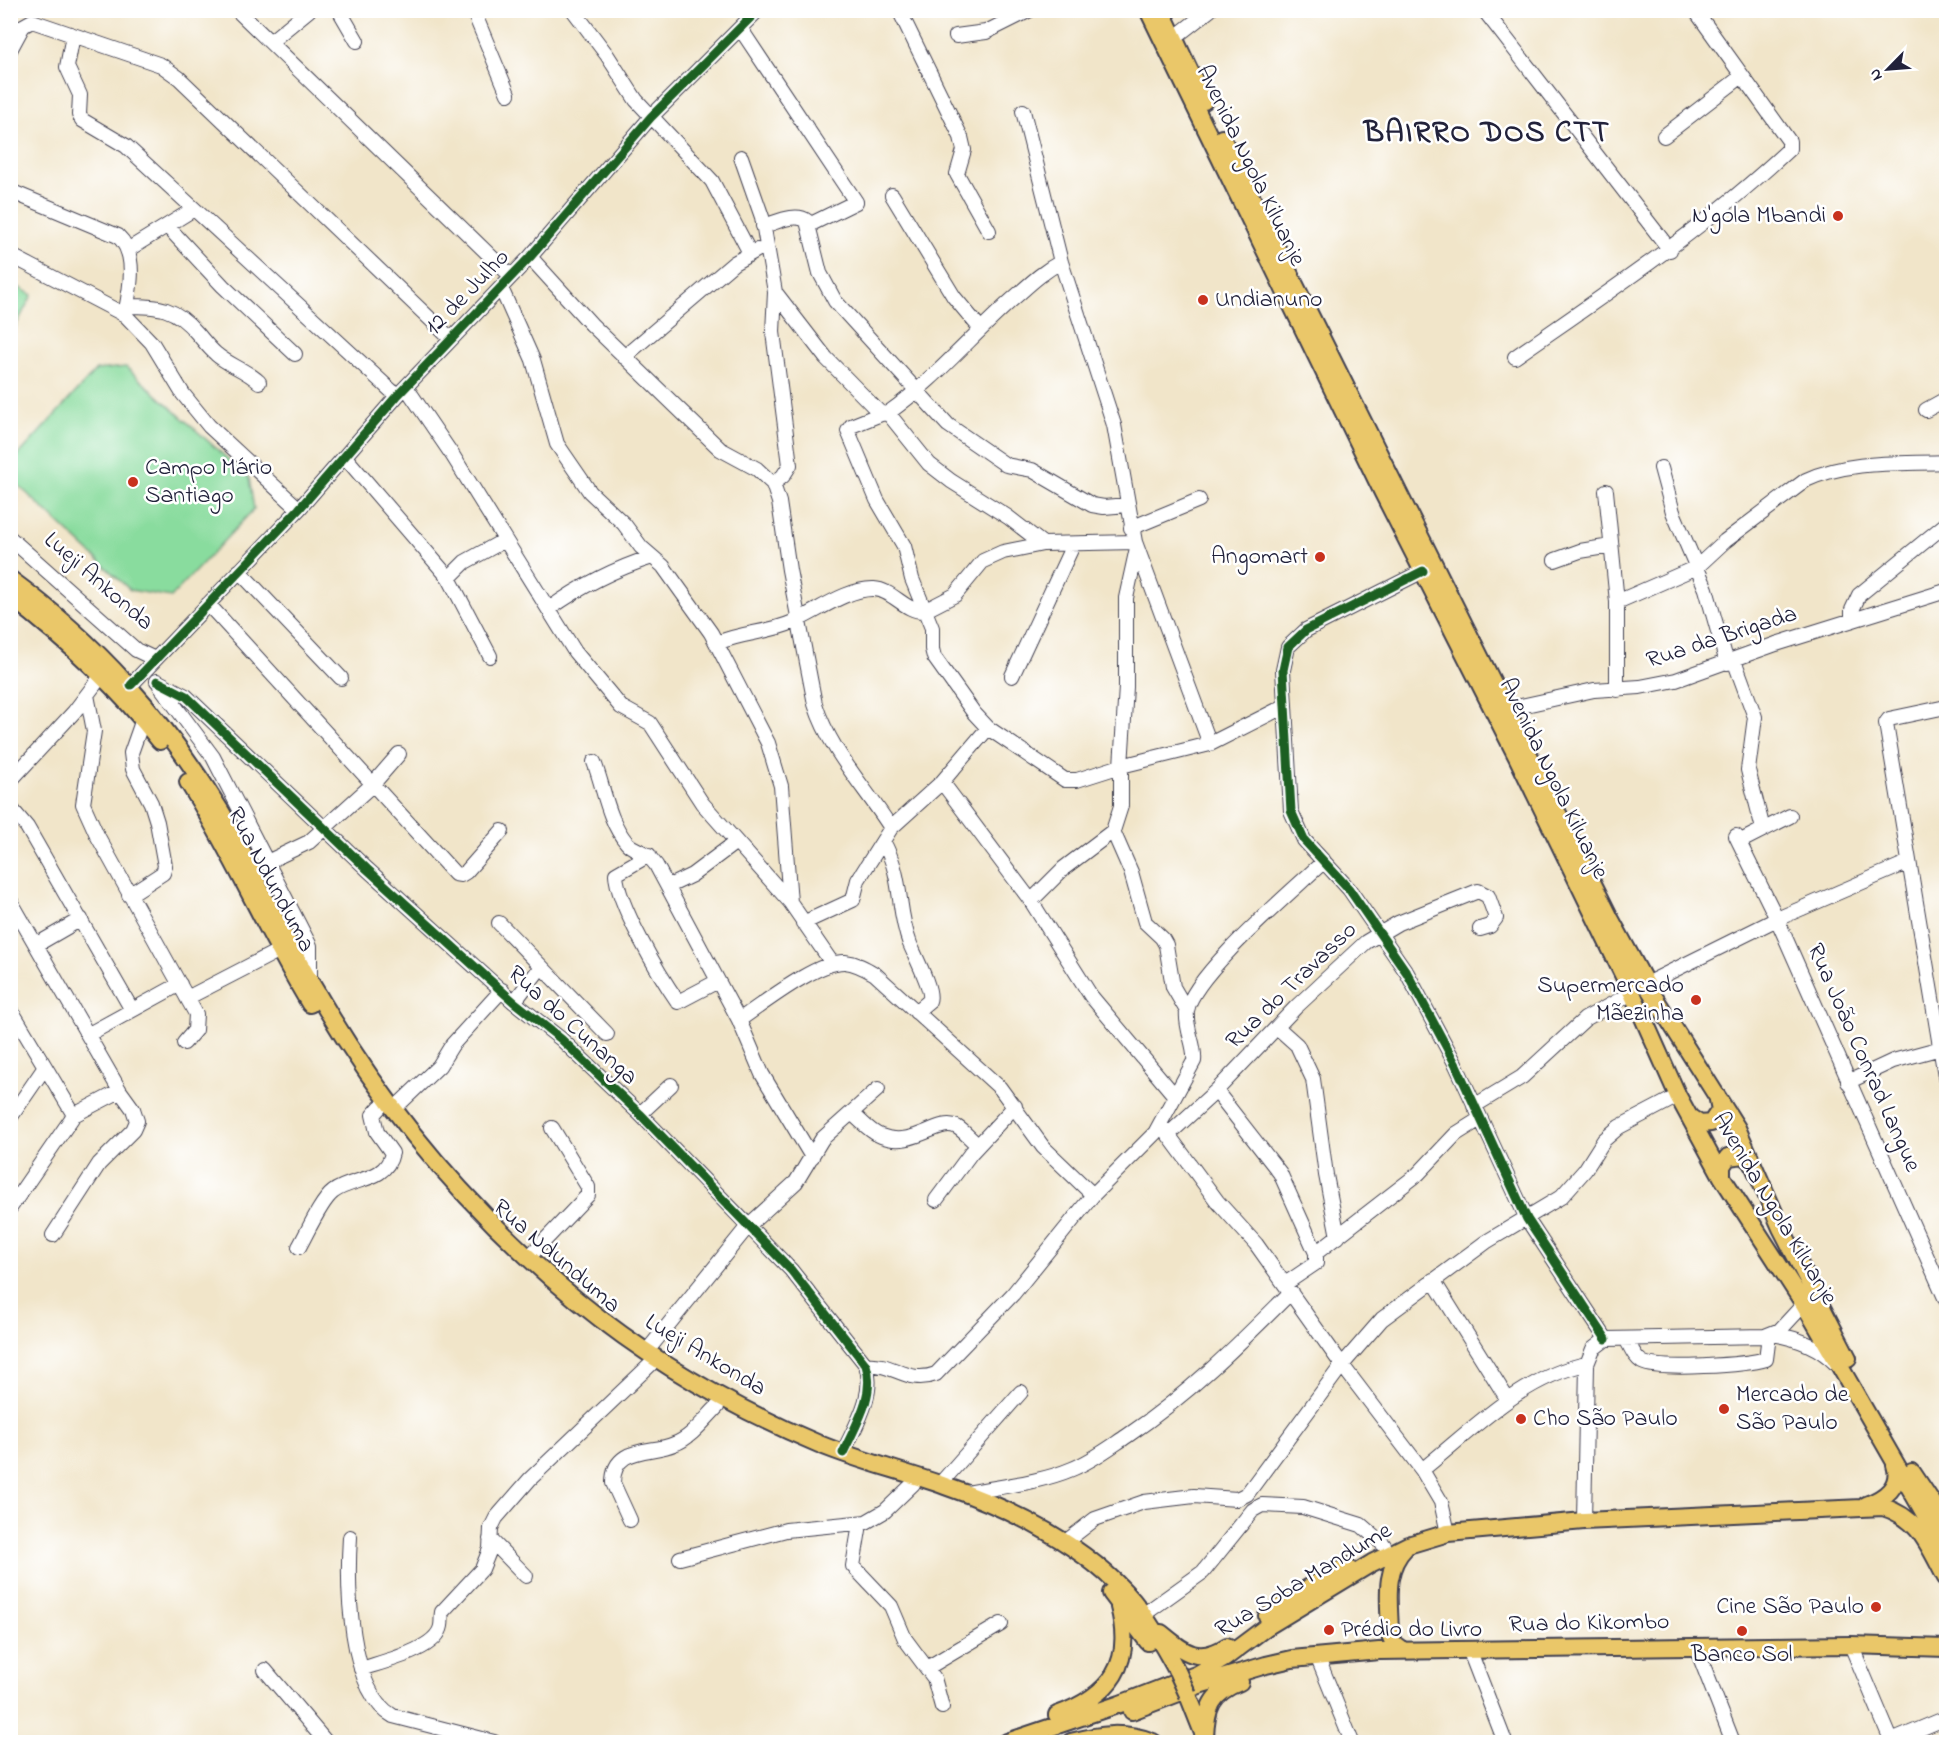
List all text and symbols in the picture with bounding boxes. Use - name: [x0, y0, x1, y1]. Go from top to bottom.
- north arrow: [1858, 39, 1918, 99]
- street label: Avenida Ngola Kiluanje: [1186, 60, 1314, 273]
- text: N: [1863, 64, 1889, 84]
- district label: BAIRRO DOS CTT: [1362, 112, 1610, 156]
- place label: N'gola Mbandi: [1692, 199, 1826, 234]
- marker: N'gola Mbandi: [1831, 209, 1845, 223]
- street label: 12 de Julho: [418, 242, 518, 344]
- place label: Undianuno: [1215, 283, 1323, 318]
- marker: Undianuno: [1196, 293, 1210, 307]
- place label: Campo Mário Santiago: [145, 451, 272, 514]
- marker: Campo Mário Santiago: [126, 475, 140, 489]
- street label: Lueji Ankonda: [35, 524, 161, 640]
- place label: Angomart: [1211, 540, 1308, 575]
- marker: Angomart: [1313, 550, 1327, 564]
- street label: Rua da Brigada: [1642, 597, 1802, 679]
- street label: Avenida Ngola Kiluanje: [1489, 673, 1617, 886]
- street label: Rua Ndunduma: [217, 801, 323, 959]
- street label: Rua do Travasso: [1218, 914, 1366, 1058]
- street label: Rua João Conrad Langue: [1797, 938, 1929, 1178]
- street label: Rua do Cunanga: [499, 958, 645, 1094]
- place label: Supermercado Mãezinha: [1537, 969, 1684, 1032]
- marker: Supermercado Mãezinha: [1689, 993, 1703, 1007]
- street label: Avenida Ngola Kiluanje: [1702, 1106, 1846, 1312]
- street label: Rua Ndunduma: [484, 1191, 628, 1323]
- street label: Lueji Ankonda: [638, 1306, 772, 1406]
- place label: Mercado de São Paulo: [1736, 1378, 1849, 1441]
- place label: Cho São Paulo: [1533, 1402, 1678, 1437]
- marker: Mercado de São Paulo: [1717, 1402, 1731, 1416]
- marker: Cho São Paulo: [1514, 1412, 1528, 1426]
- street label: Rua Soba Mandume: [1209, 1514, 1399, 1648]
- place label: Cine São Paulo: [1716, 1590, 1864, 1625]
- marker: Cine São Paulo: [1869, 1600, 1883, 1614]
- street label: Rua do Kikombo: [1508, 1605, 1670, 1643]
- place label: Prédio do Livro: [1341, 1613, 1482, 1648]
- marker: Prédio do Livro: [1322, 1623, 1336, 1637]
- marker: Banco Sol: [1735, 1624, 1749, 1638]
- place label: Banco Sol: [1690, 1638, 1793, 1673]

